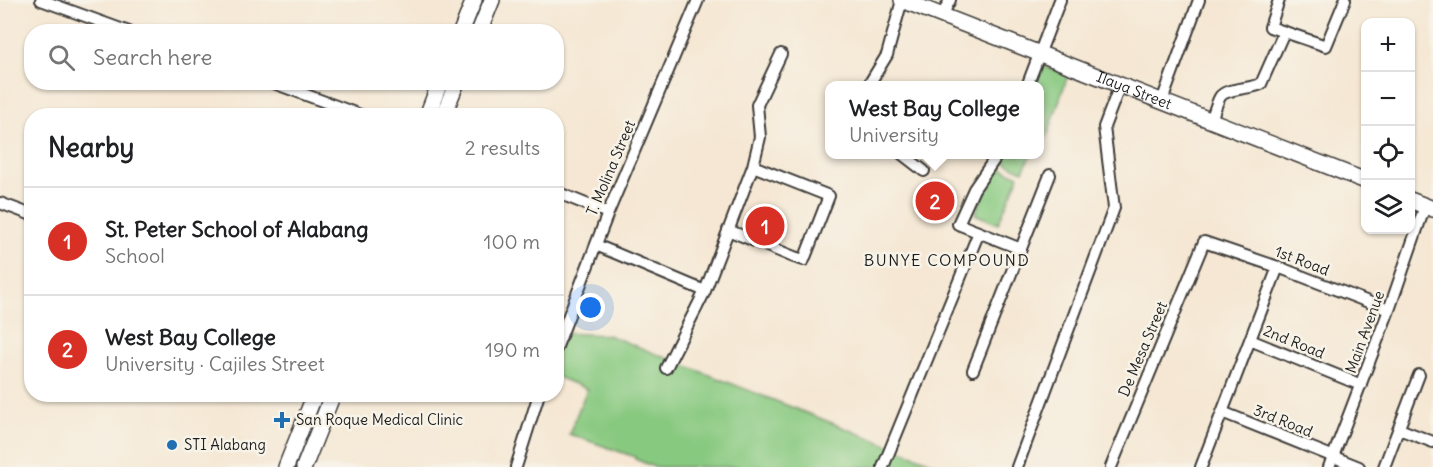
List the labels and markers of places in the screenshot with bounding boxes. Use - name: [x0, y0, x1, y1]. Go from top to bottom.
- pin: 2: [916, 178, 954, 224]
- pin: 1: [746, 204, 784, 248]
- place label: San Roque Medical Clinic: [296, 410, 464, 429]
- marker: San Roque Medical Clinic: [273, 411, 291, 429]
- place label: STI Alabang: [184, 435, 266, 454]
- marker: STI Alabang: [165, 438, 179, 452]

